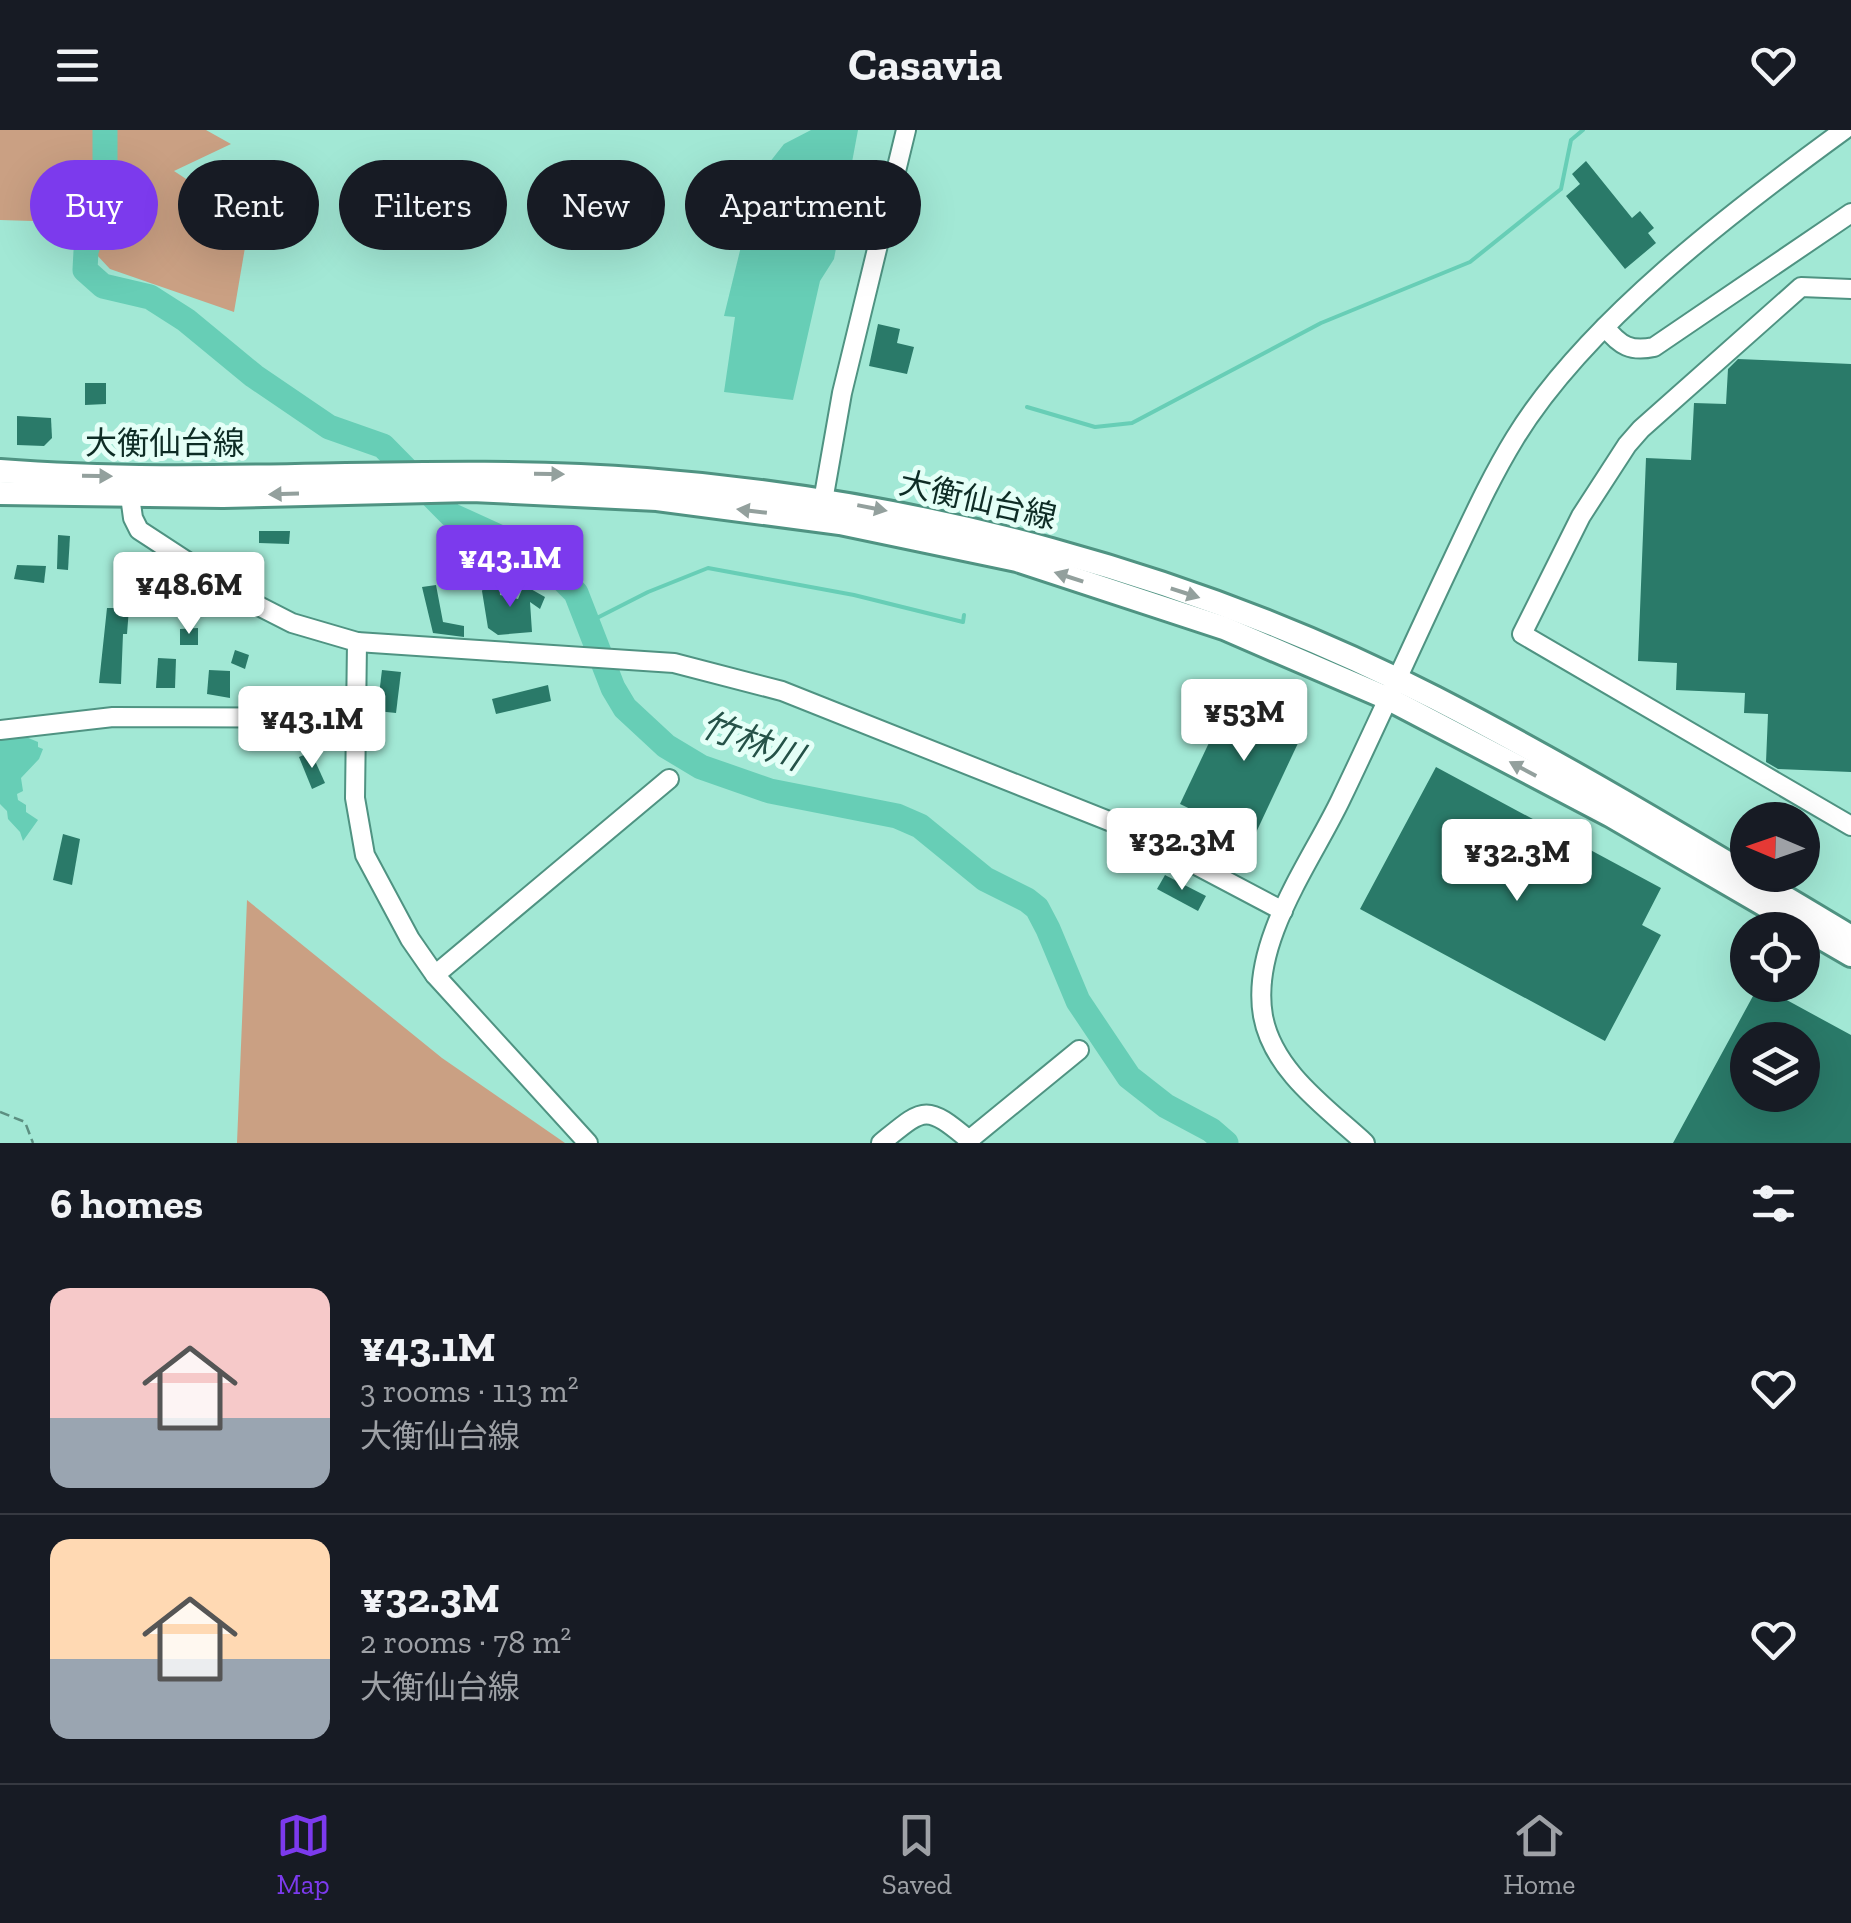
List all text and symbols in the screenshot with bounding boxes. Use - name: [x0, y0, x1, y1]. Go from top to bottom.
- icon: menu: [50, 38, 105, 93]
- text: Casavia: [848, 38, 1003, 92]
- icon: heart: [1746, 38, 1801, 93]
- chip: Buy: [30, 160, 158, 250]
- chip: Rent: [178, 160, 319, 250]
- chip: Filters: [339, 160, 507, 250]
- chip: New: [527, 160, 665, 250]
- chip: Apartment: [685, 160, 921, 250]
- street label: 大衡仙台線: [85, 424, 245, 462]
- street label: 大衡仙台線: [896, 463, 1060, 537]
- one-way arrow: [533, 466, 565, 482]
- one-way arrow: [82, 468, 114, 484]
- one-way arrow: [268, 487, 300, 503]
- one-way arrow: [856, 501, 887, 517]
- one-way arrow: [736, 503, 767, 519]
- pin: ¥43.1M: [429, 525, 591, 610]
- text: ¥43.1M: [458, 538, 562, 576]
- pin: ¥48.6M: [108, 552, 270, 637]
- text: ¥48.6M: [135, 565, 243, 603]
- one-way arrow: [1054, 569, 1084, 584]
- one-way arrow: [1170, 586, 1200, 601]
- pin: ¥53M: [1185, 679, 1303, 764]
- pin: ¥43.1M: [231, 686, 393, 771]
- text: ¥53M: [1203, 692, 1285, 730]
- text: ¥43.1M: [260, 699, 364, 737]
- water label: 竹林川: [695, 703, 812, 780]
- one-way arrow: [1508, 760, 1537, 777]
- north arrow: [1730, 802, 1820, 892]
- map controls: [1730, 802, 1820, 1112]
- pin: ¥32.3M: [1101, 808, 1263, 893]
- pin: ¥32.3M: [1436, 819, 1598, 904]
- text: ¥32.3M: [1129, 821, 1235, 859]
- text: ¥32.3M: [1464, 832, 1570, 870]
- button: locate: [1730, 912, 1820, 1002]
- button: layers: [1730, 1022, 1820, 1112]
- icon: filters: [1746, 1176, 1801, 1231]
- text: 6 homes: [50, 1178, 203, 1229]
- text: ¥43.1M: [360, 1321, 496, 1372]
- icon: home: [130, 1328, 250, 1448]
- icon: heart: [1746, 1361, 1801, 1416]
- text: 3 rooms · 113 m²: [360, 1372, 579, 1410]
- text: 大衡仙台線: [360, 1417, 520, 1455]
- text: ¥32.3M: [360, 1572, 500, 1623]
- icon: home: [130, 1579, 250, 1699]
- icon: heart: [1746, 1612, 1801, 1667]
- text: 2 rooms · 78 m²: [360, 1623, 571, 1661]
- text: 大衡仙台線: [360, 1668, 520, 1706]
- tab: Map: [276, 1808, 331, 1901]
- tab: Saved: [882, 1808, 952, 1901]
- tab: Home: [1503, 1808, 1575, 1901]

